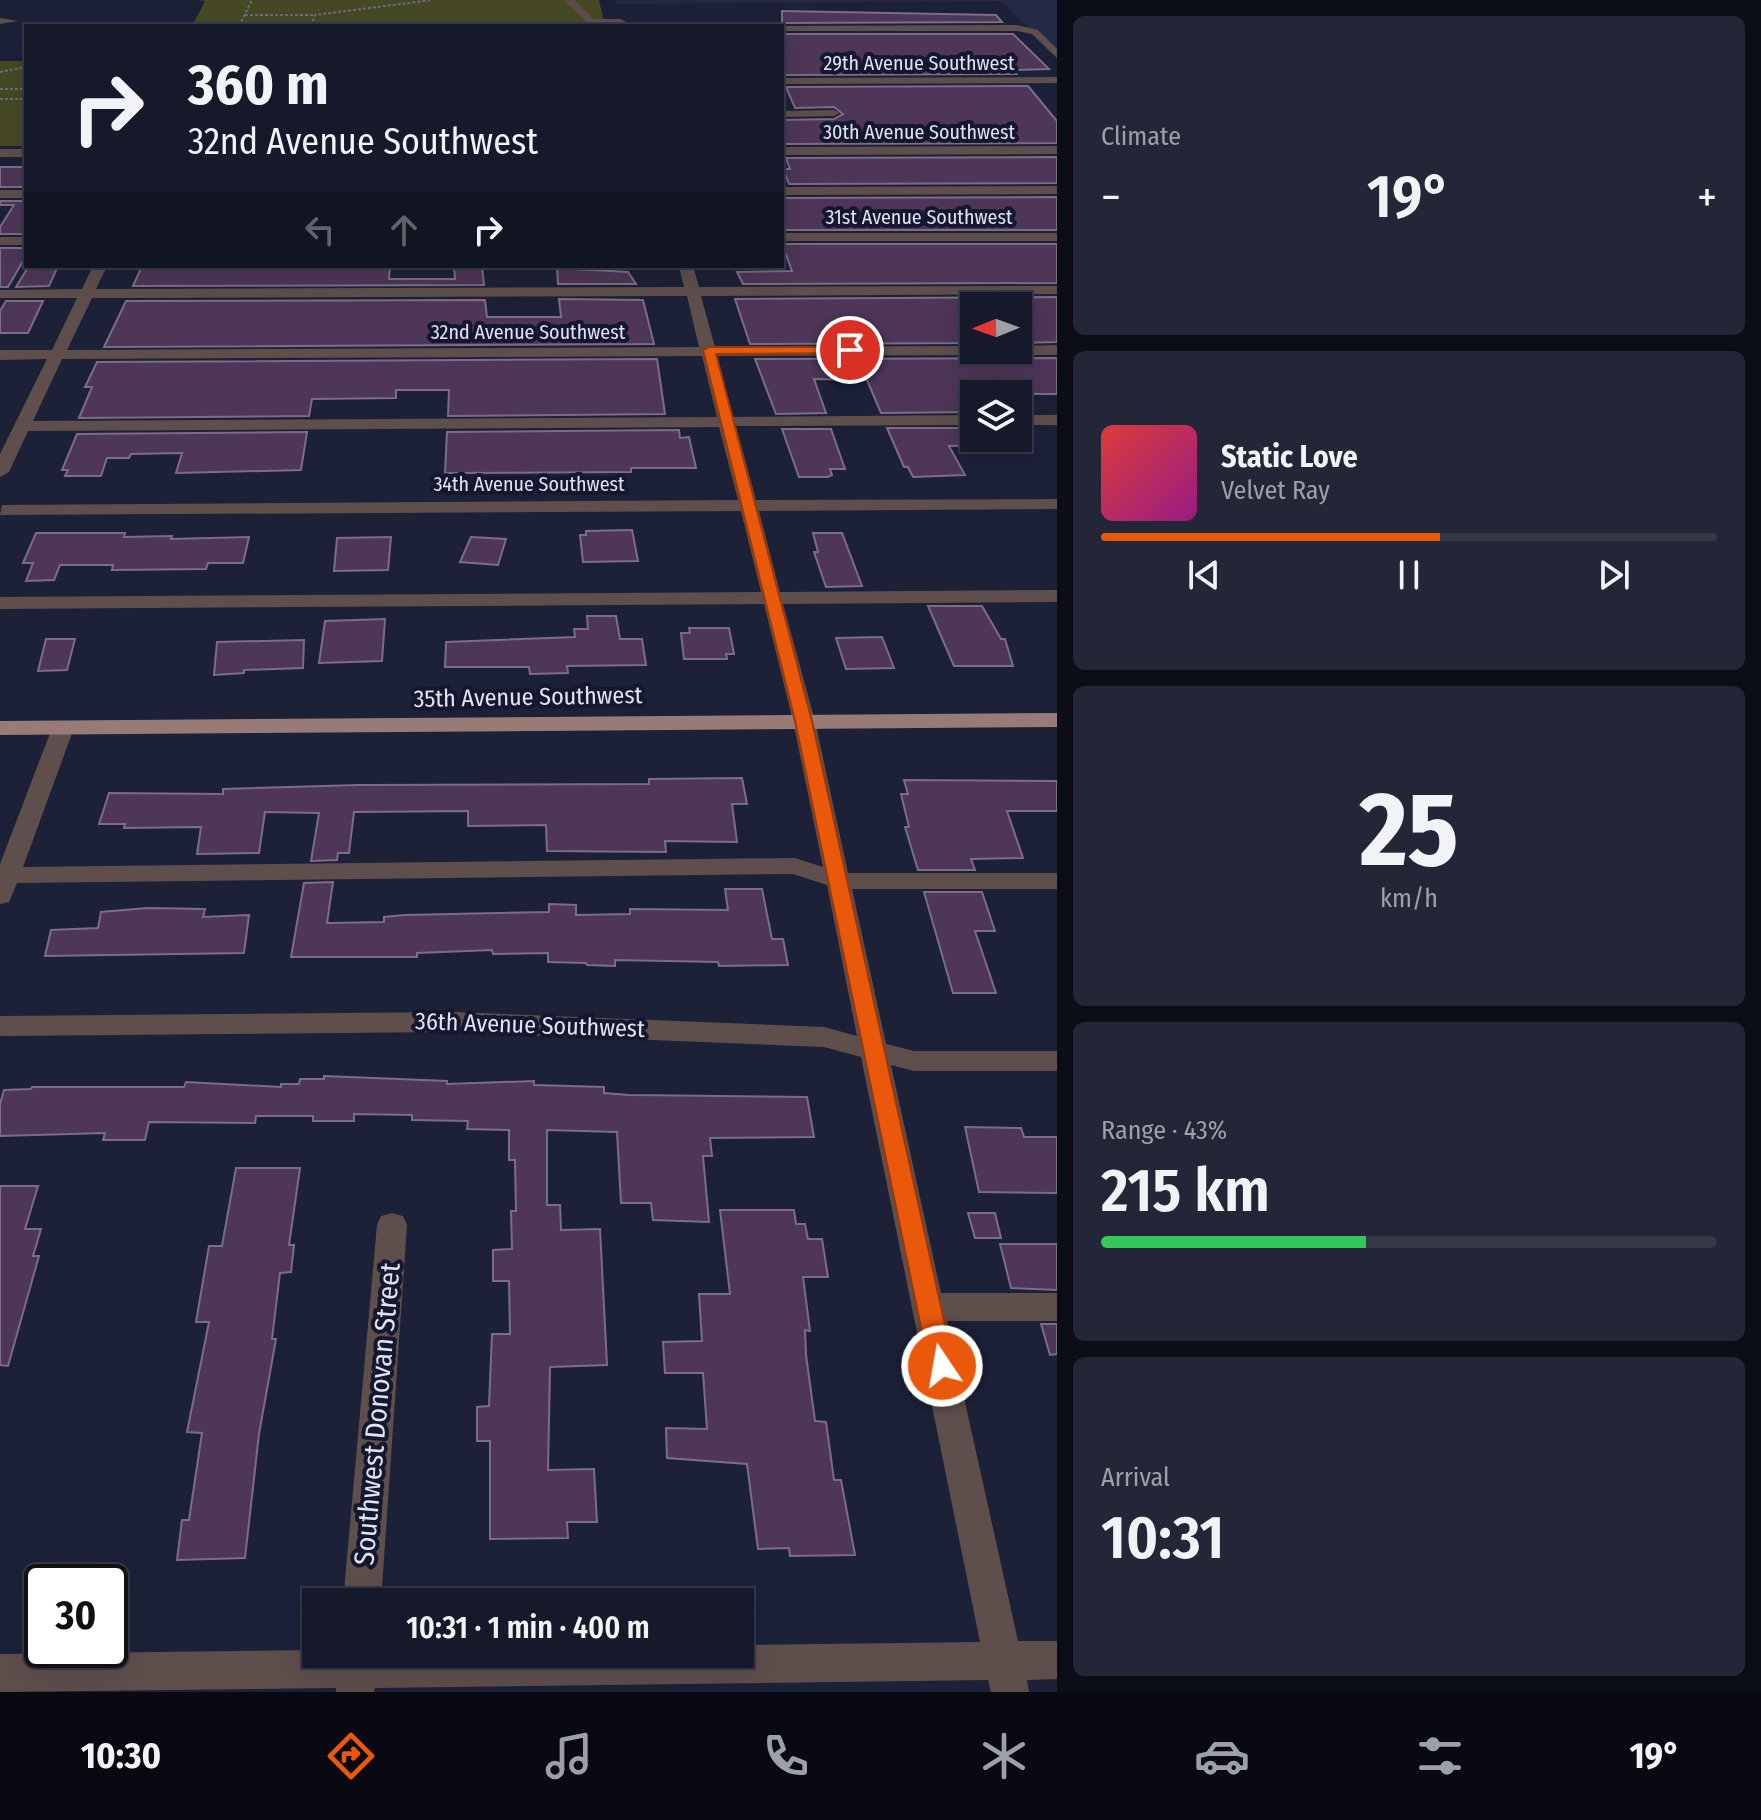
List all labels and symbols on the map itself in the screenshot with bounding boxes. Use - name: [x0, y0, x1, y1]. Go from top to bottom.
- street label: 29th Avenue Southwest: [823, 51, 1015, 75]
- street label: 30th Avenue Southwest: [823, 120, 1015, 144]
- street label: 31st Avenue Southwest: [826, 205, 1013, 229]
- north arrow: [960, 292, 1032, 364]
- pin: [816, 316, 884, 384]
- street label: 32nd Avenue Southwest: [431, 320, 626, 344]
- street label: 34th Avenue Southwest: [433, 472, 625, 496]
- street label: 35th Avenue Southwest: [413, 681, 643, 713]
- street label: 36th Avenue Southwest: [415, 1007, 646, 1043]
- street label: Southwest Donovan Street: [347, 1261, 407, 1567]
- position arrow: [900, 1324, 984, 1408]
- speed limit sign: 30: [24, 1564, 128, 1668]

